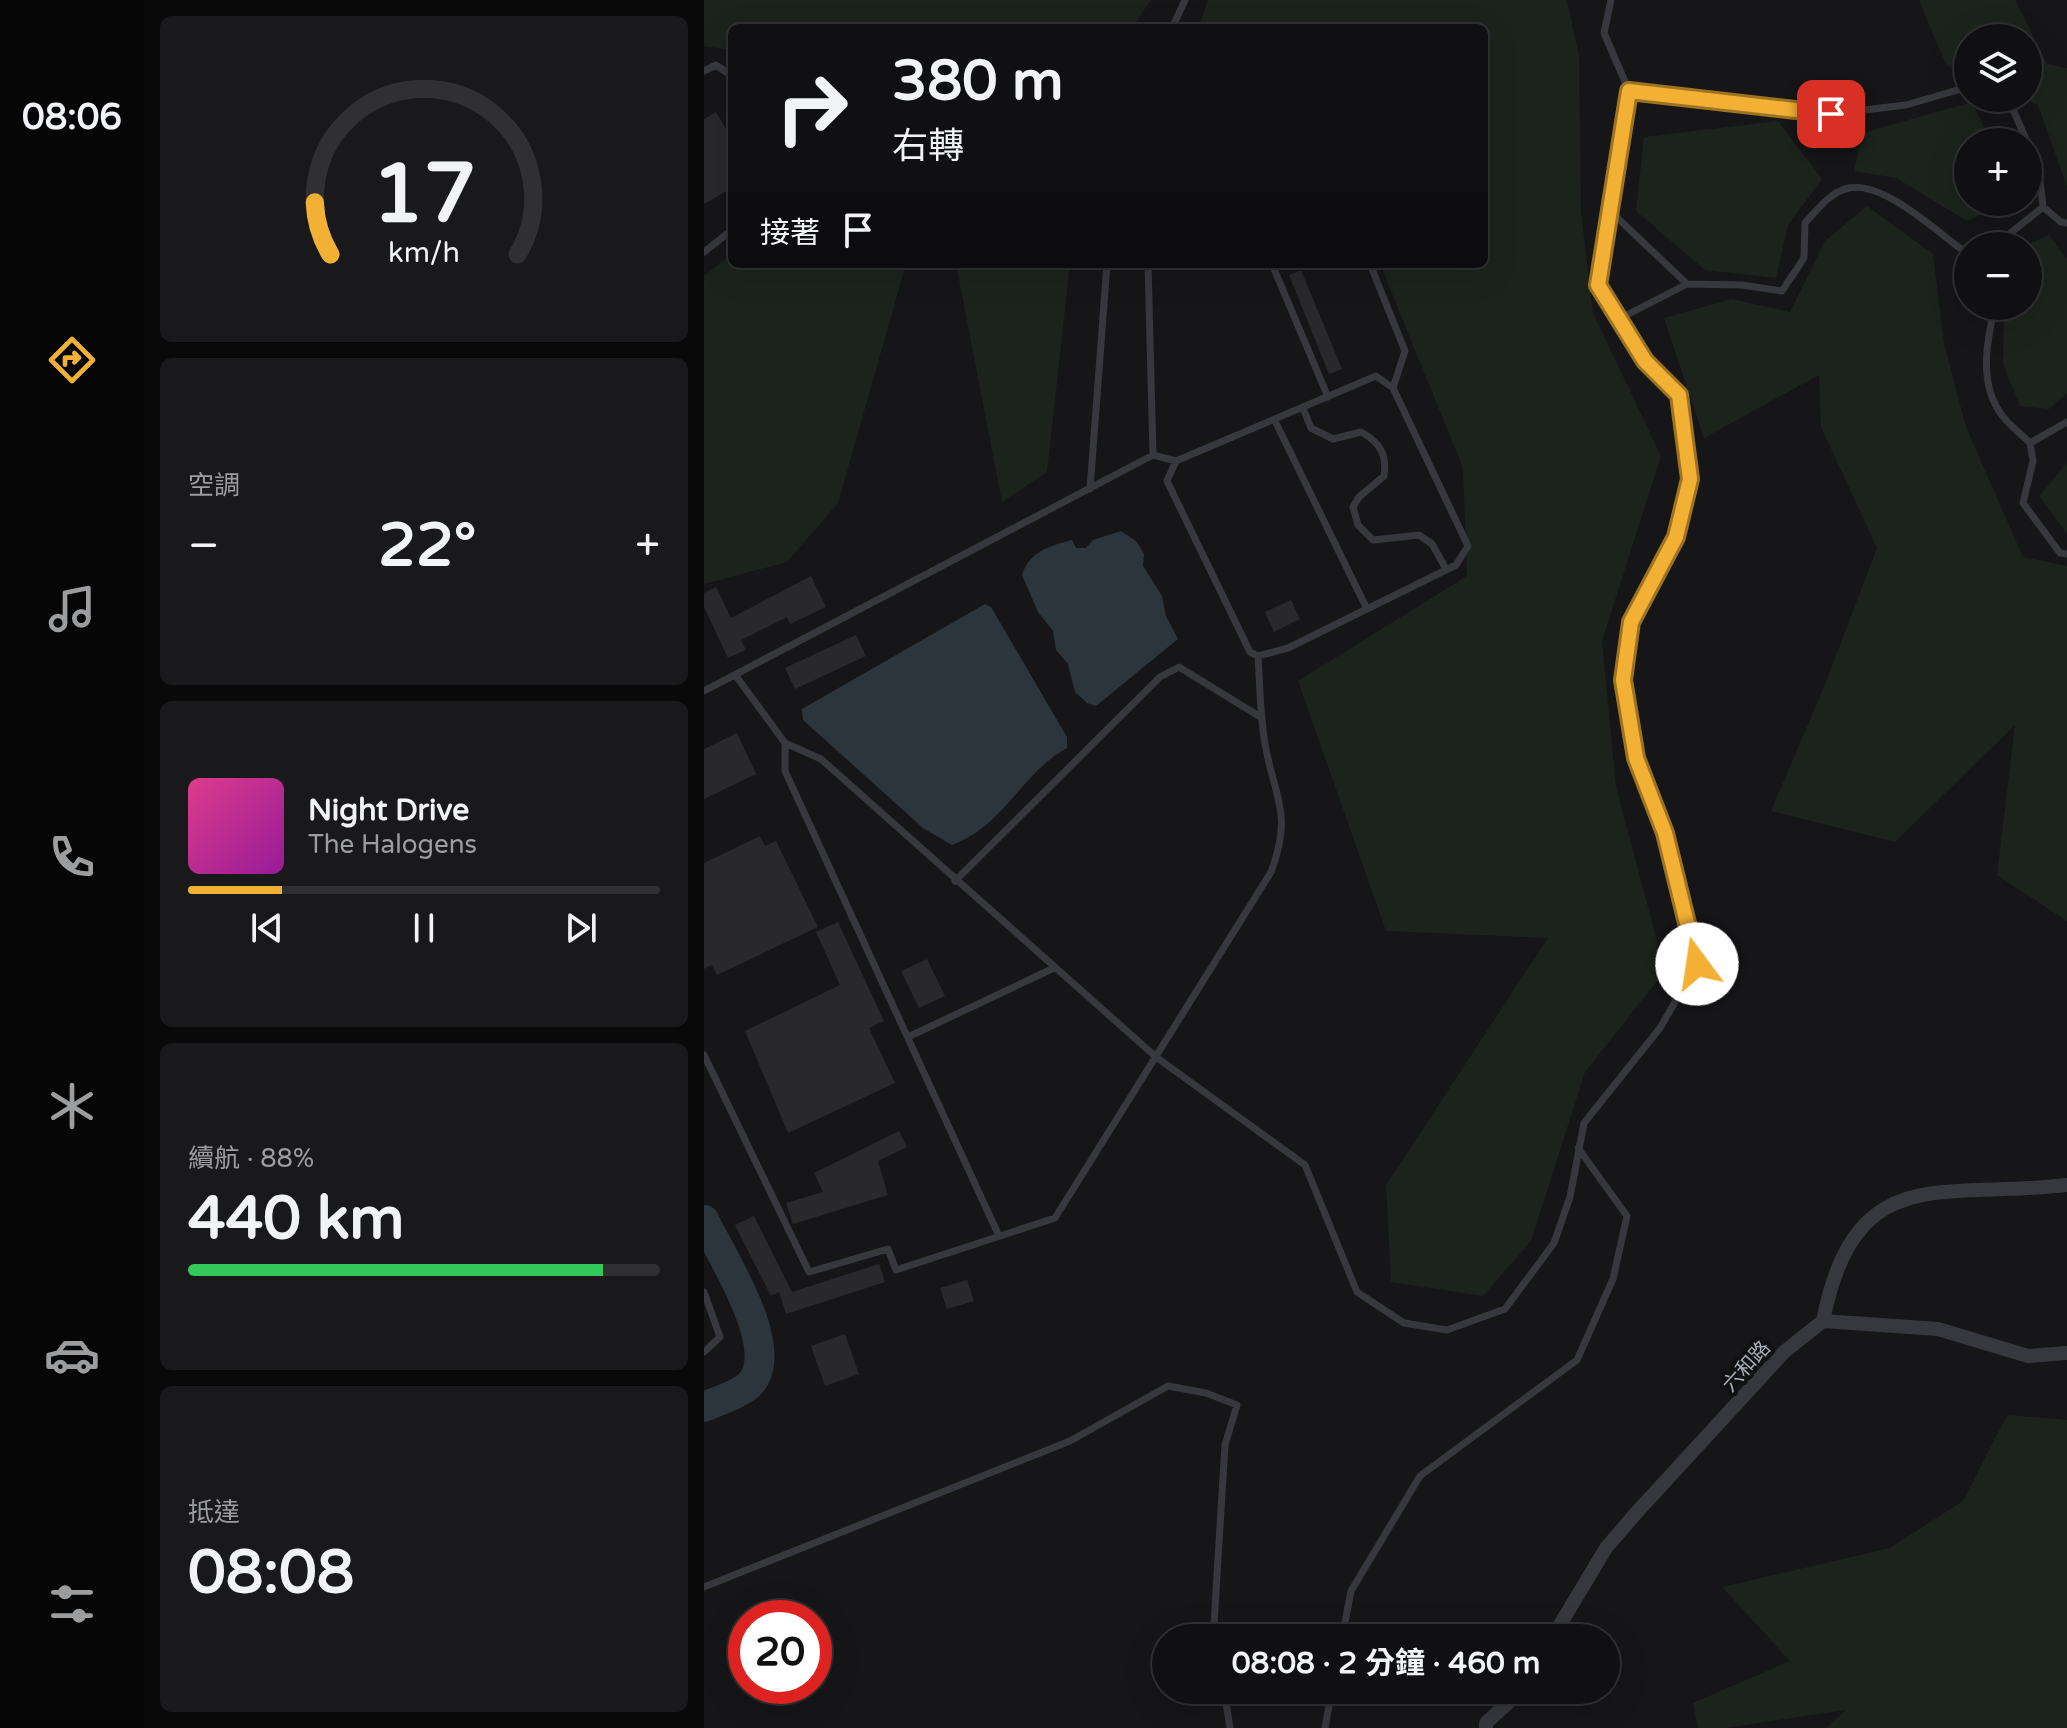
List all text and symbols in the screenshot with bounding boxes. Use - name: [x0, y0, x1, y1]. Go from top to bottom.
- map controls: [1954, 24, 2042, 320]
- button: layers: [1954, 24, 2042, 112]
- text: 380 m: [892, 48, 1063, 115]
- icon: right: [760, 56, 864, 160]
- pin: [1797, 80, 1865, 148]
- icon: arrive: [1809, 92, 1853, 136]
- text: 08:06: [22, 96, 122, 139]
- text: 右轉: [892, 125, 964, 168]
- button: +: [1954, 128, 2042, 216]
- text: 17: [372, 145, 476, 245]
- icon: arrive: [836, 208, 880, 252]
- text: 接著: [760, 215, 820, 252]
- button: −: [1954, 232, 2042, 320]
- text: km/h: [388, 236, 460, 270]
- icon: directions: [44, 332, 100, 388]
- text: 空調: [188, 470, 240, 501]
- text: 22°: [378, 510, 476, 582]
- text: −: [188, 520, 219, 573]
- text: +: [635, 520, 660, 573]
- icon: music: [44, 581, 100, 637]
- text: Night Drive: [308, 792, 469, 829]
- icon: phone: [44, 829, 100, 885]
- text: The Halogens: [308, 829, 477, 860]
- icon: previous: [245, 906, 289, 950]
- icon: pause: [402, 906, 446, 950]
- icon: next: [559, 906, 603, 950]
- position arrow: [1655, 922, 1739, 1006]
- icon: climate: [44, 1078, 100, 1134]
- text: 續航 · 88%: [188, 1143, 314, 1174]
- text: 440 km: [188, 1183, 404, 1255]
- icon: car: [44, 1327, 100, 1383]
- street label: 六和路: [1718, 1336, 1776, 1397]
- text: 抵達: [188, 1497, 240, 1528]
- text: 08:08: [188, 1537, 354, 1609]
- icon: filters: [44, 1576, 100, 1632]
- speed limit sign: 20: [728, 1600, 832, 1704]
- text: 08:08 · 2 分鐘 · 460 m: [1232, 1645, 1540, 1682]

